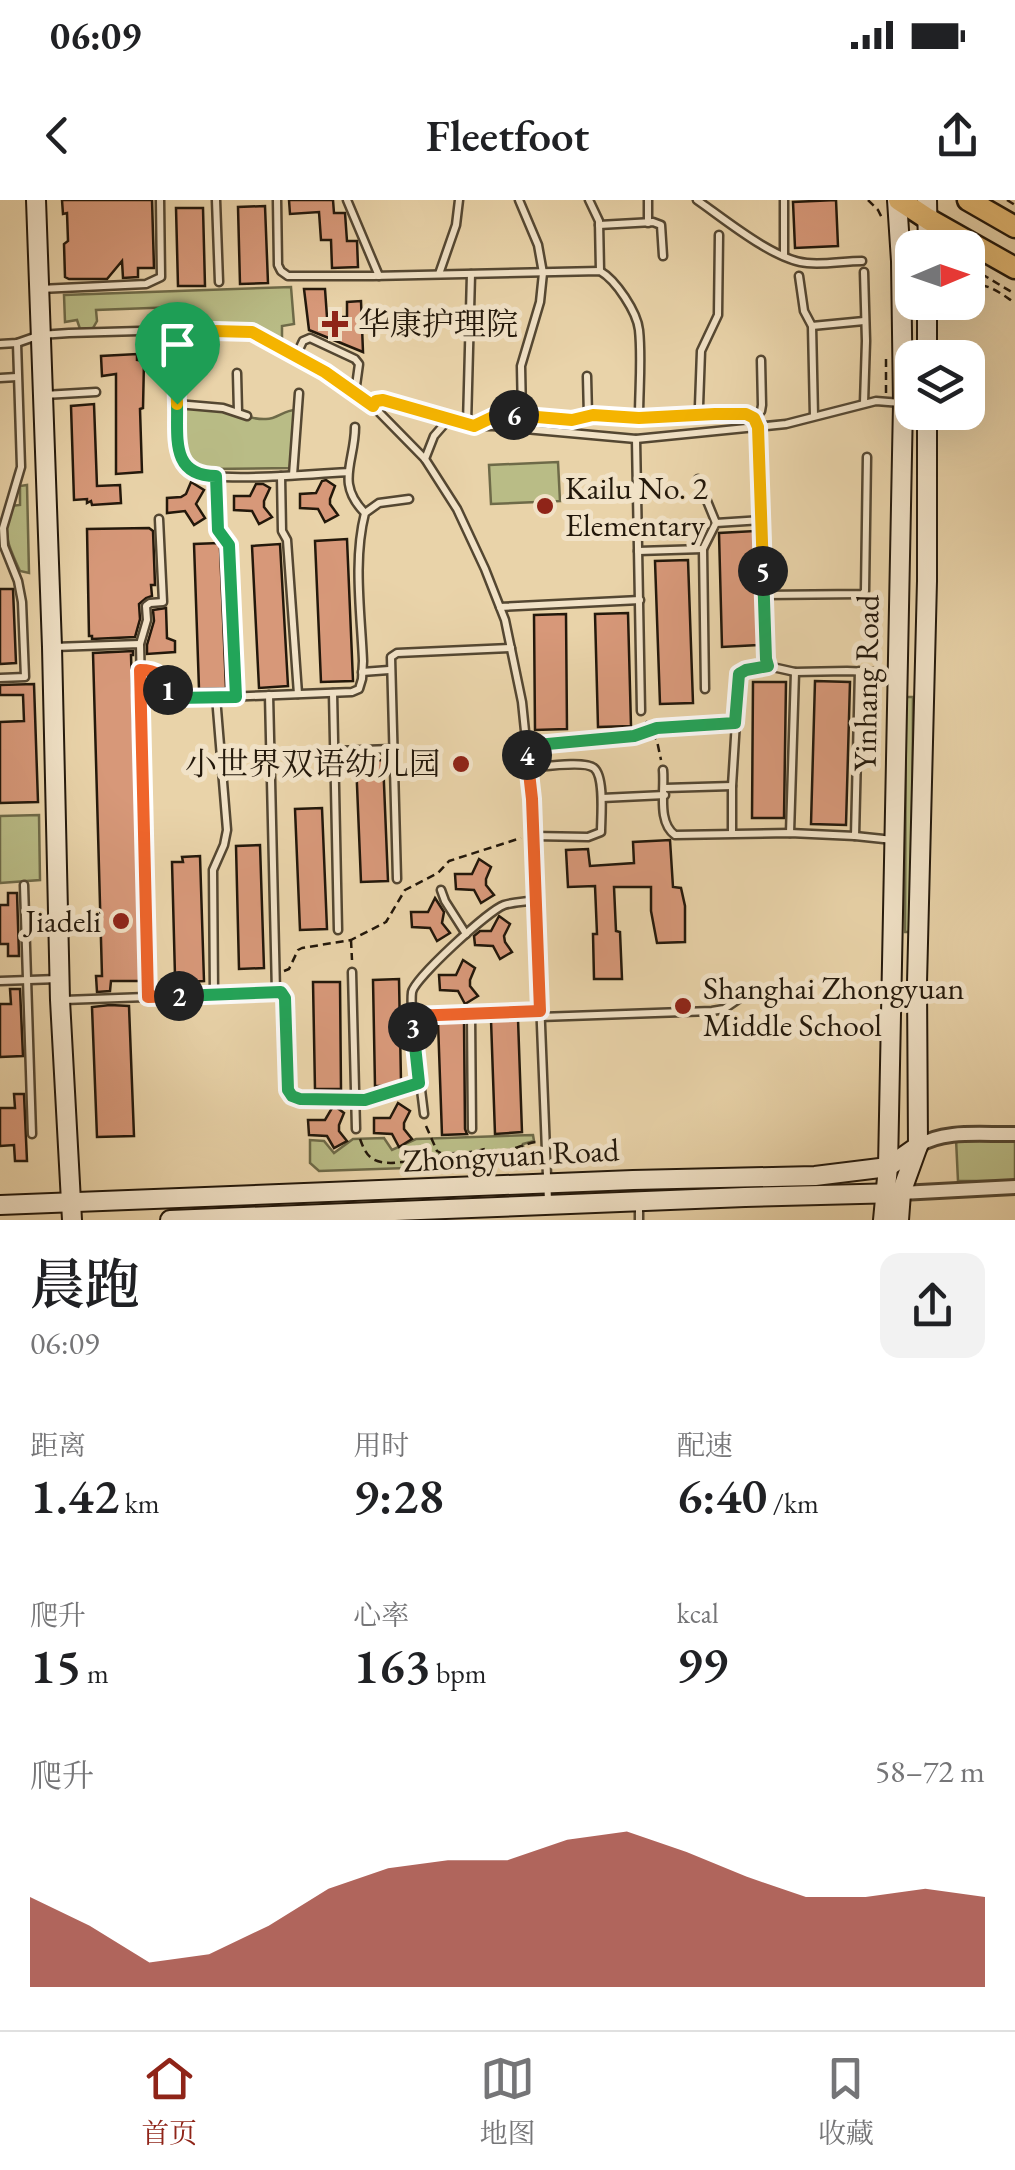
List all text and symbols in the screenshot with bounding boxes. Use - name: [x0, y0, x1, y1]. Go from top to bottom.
- text: 06:09: [50, 11, 141, 60]
- text: Fleetfoot: [426, 106, 589, 164]
- icon: back: [30, 108, 85, 163]
- icon: share: [930, 108, 985, 163]
- north arrow: [895, 230, 985, 320]
- map controls: [895, 230, 985, 430]
- pin: [135, 302, 220, 405]
- place label: 华康护理院: [358, 303, 518, 345]
- marker: 华康护理院: [322, 311, 348, 337]
- icon: arrive: [150, 317, 205, 372]
- button: layers: [895, 340, 985, 430]
- pin: 6: [489, 390, 539, 440]
- text: 6: [507, 397, 521, 433]
- place label: Kailu No. 2 Elementary: [565, 467, 708, 546]
- marker: Kailu No. 2 Elementary: [534, 495, 556, 517]
- pin: 5: [738, 546, 788, 596]
- text: 5: [756, 553, 770, 589]
- street label: Yinhang Road: [843, 594, 889, 772]
- pin: 1: [143, 665, 193, 715]
- text: 1: [161, 672, 175, 708]
- pin: 4: [502, 730, 552, 780]
- text: 4: [520, 737, 534, 773]
- place label: 小世界双语幼儿园: [185, 743, 441, 785]
- marker: 小世界双语幼儿园: [450, 753, 472, 775]
- place label: Jiadeli: [22, 900, 101, 942]
- marker: Jiadeli: [110, 910, 132, 932]
- place label: Shanghai Zhongyuan Middle School: [703, 967, 965, 1046]
- pin: 2: [154, 971, 204, 1021]
- text: 2: [172, 978, 186, 1014]
- marker: Shanghai Zhongyuan Middle School: [672, 995, 694, 1017]
- pin: 3: [388, 1002, 438, 1052]
- text: 3: [406, 1009, 420, 1045]
- street label: Zhongyuan Road: [402, 1128, 621, 1182]
- text: 晨跑: [30, 1249, 140, 1320]
- button: share: [880, 1253, 985, 1358]
- text: 06:09: [30, 1322, 99, 1364]
- text: 距离: [30, 1427, 86, 1463]
- text: 用时: [353, 1427, 409, 1463]
- text: 配速: [677, 1427, 733, 1463]
- text: 1.42: [30, 1463, 119, 1528]
- text: 9:28: [353, 1463, 444, 1528]
- text: 6:40: [677, 1463, 767, 1528]
- text: km: [119, 1485, 160, 1521]
- text: /km: [767, 1485, 819, 1521]
- text: kcal: [677, 1595, 719, 1631]
- text: 爬升: [30, 1597, 86, 1633]
- text: 心率: [353, 1597, 409, 1633]
- text: 99: [677, 1631, 728, 1696]
- text: 15: [30, 1633, 81, 1698]
- text: 163: [353, 1633, 430, 1698]
- text: m: [81, 1655, 109, 1691]
- text: bpm: [430, 1655, 487, 1691]
- text: 58–72 m: [875, 1750, 985, 1792]
- text: 爬升: [30, 1755, 94, 1797]
- tab: 首页: [141, 2051, 197, 2151]
- tab: 地图: [479, 2051, 536, 2151]
- tab: 收藏: [818, 2051, 874, 2151]

